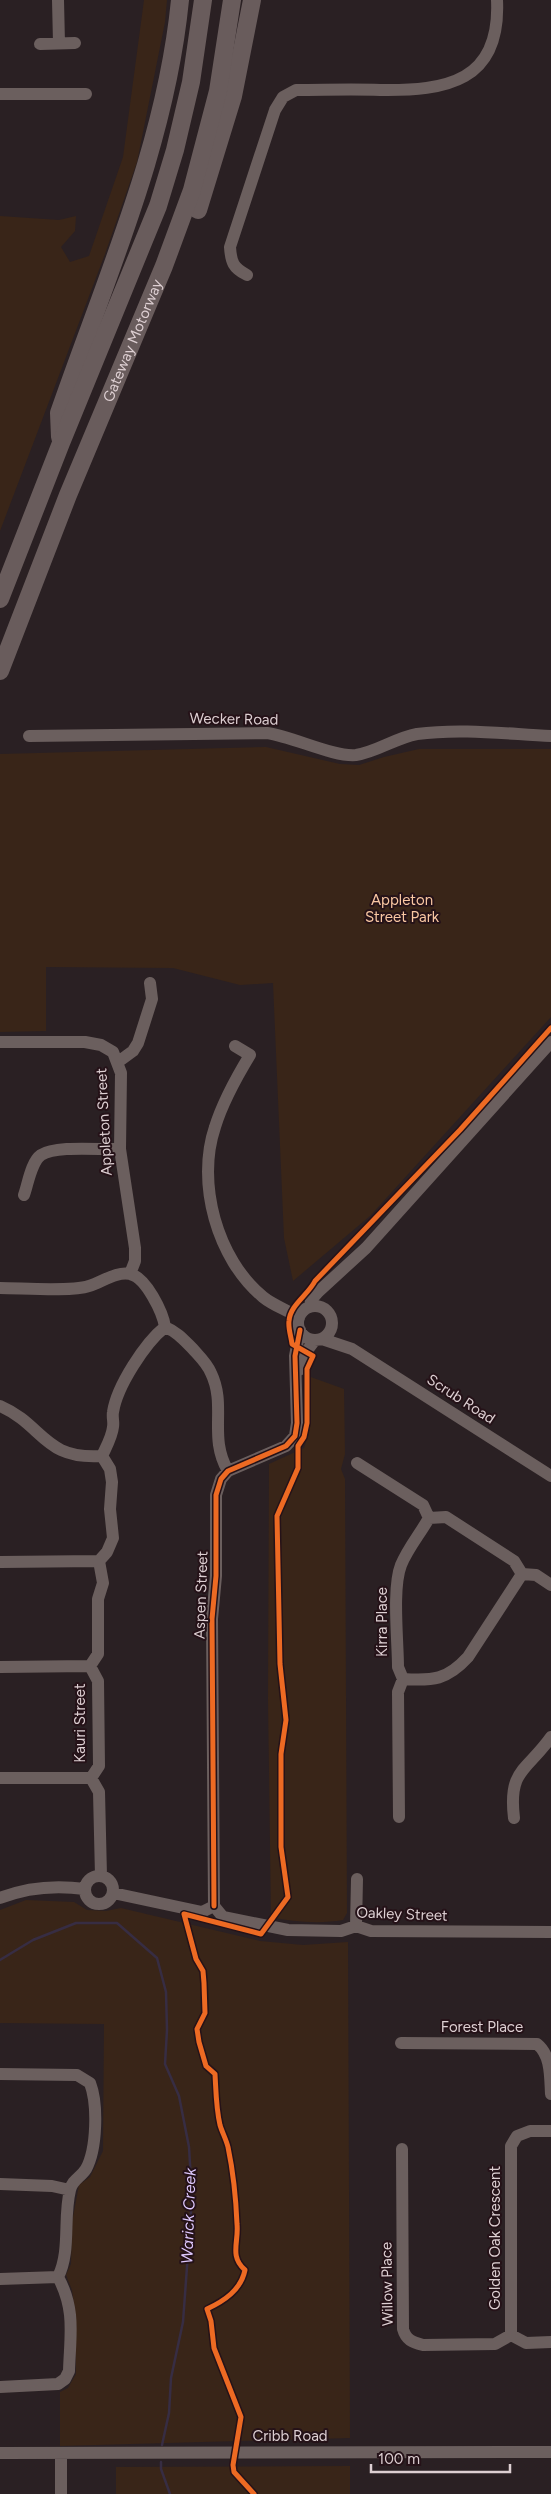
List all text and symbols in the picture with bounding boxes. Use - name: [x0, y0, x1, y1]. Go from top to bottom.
- street label: Gateway Motorway: [99, 277, 166, 405]
- street label: Wecker Road: [189, 709, 279, 729]
- park label: Appleton Street Park: [365, 891, 440, 926]
- street label: Appleton Street: [92, 1067, 116, 1176]
- street label: Scrub Road: [423, 1370, 499, 1428]
- street label: Aspen Street: [190, 1550, 212, 1639]
- street label: Kirra Place: [373, 1587, 391, 1657]
- street label: Kauri Street: [71, 1683, 89, 1763]
- street label: Oakley Street: [356, 1903, 448, 1925]
- street label: Forest Place: [441, 2018, 523, 2036]
- street label: Golden Oak Crescent: [486, 2166, 504, 2310]
- water label: Warick Creek: [177, 2167, 200, 2264]
- street label: Willow Place: [377, 2242, 397, 2326]
- street label: Cribb Road: [252, 2427, 328, 2445]
- scale bar: [371, 2442, 510, 2474]
- text: 100 m: [378, 2450, 420, 2468]

